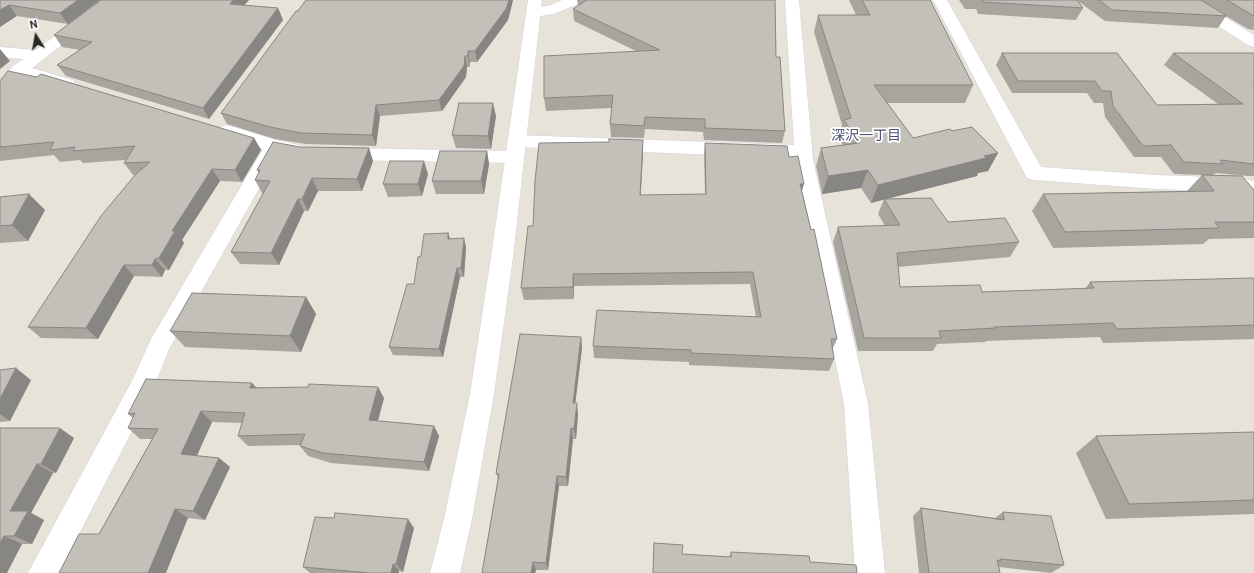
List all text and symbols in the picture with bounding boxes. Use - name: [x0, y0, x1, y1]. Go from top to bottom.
- north arrow: [16, 16, 56, 56]
- text: N: [29, 17, 39, 32]
- district label: 深沢一丁目: [831, 128, 901, 144]

